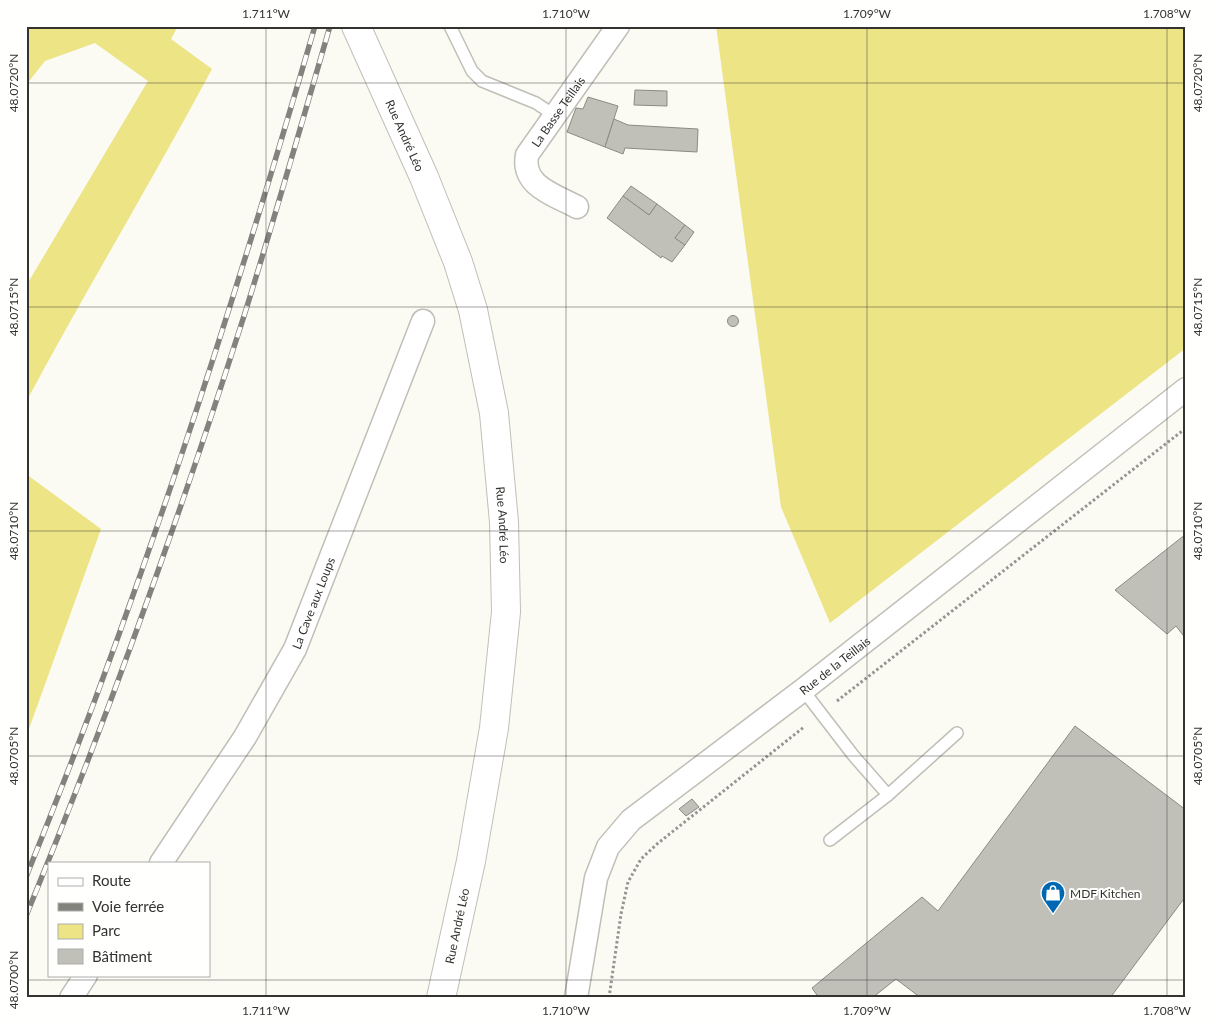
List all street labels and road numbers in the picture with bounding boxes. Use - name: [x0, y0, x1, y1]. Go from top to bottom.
- street label: La Basse Teillais: [528, 73, 588, 150]
- street label: Rue André Léo: [383, 97, 428, 174]
- street label: Rue André Léo: [493, 486, 512, 564]
- street label: La Cave aux Loups: [288, 555, 338, 651]
- street label: Rue de la Teillais: [796, 633, 873, 698]
- street label: Rue André Léo: [442, 887, 472, 965]

